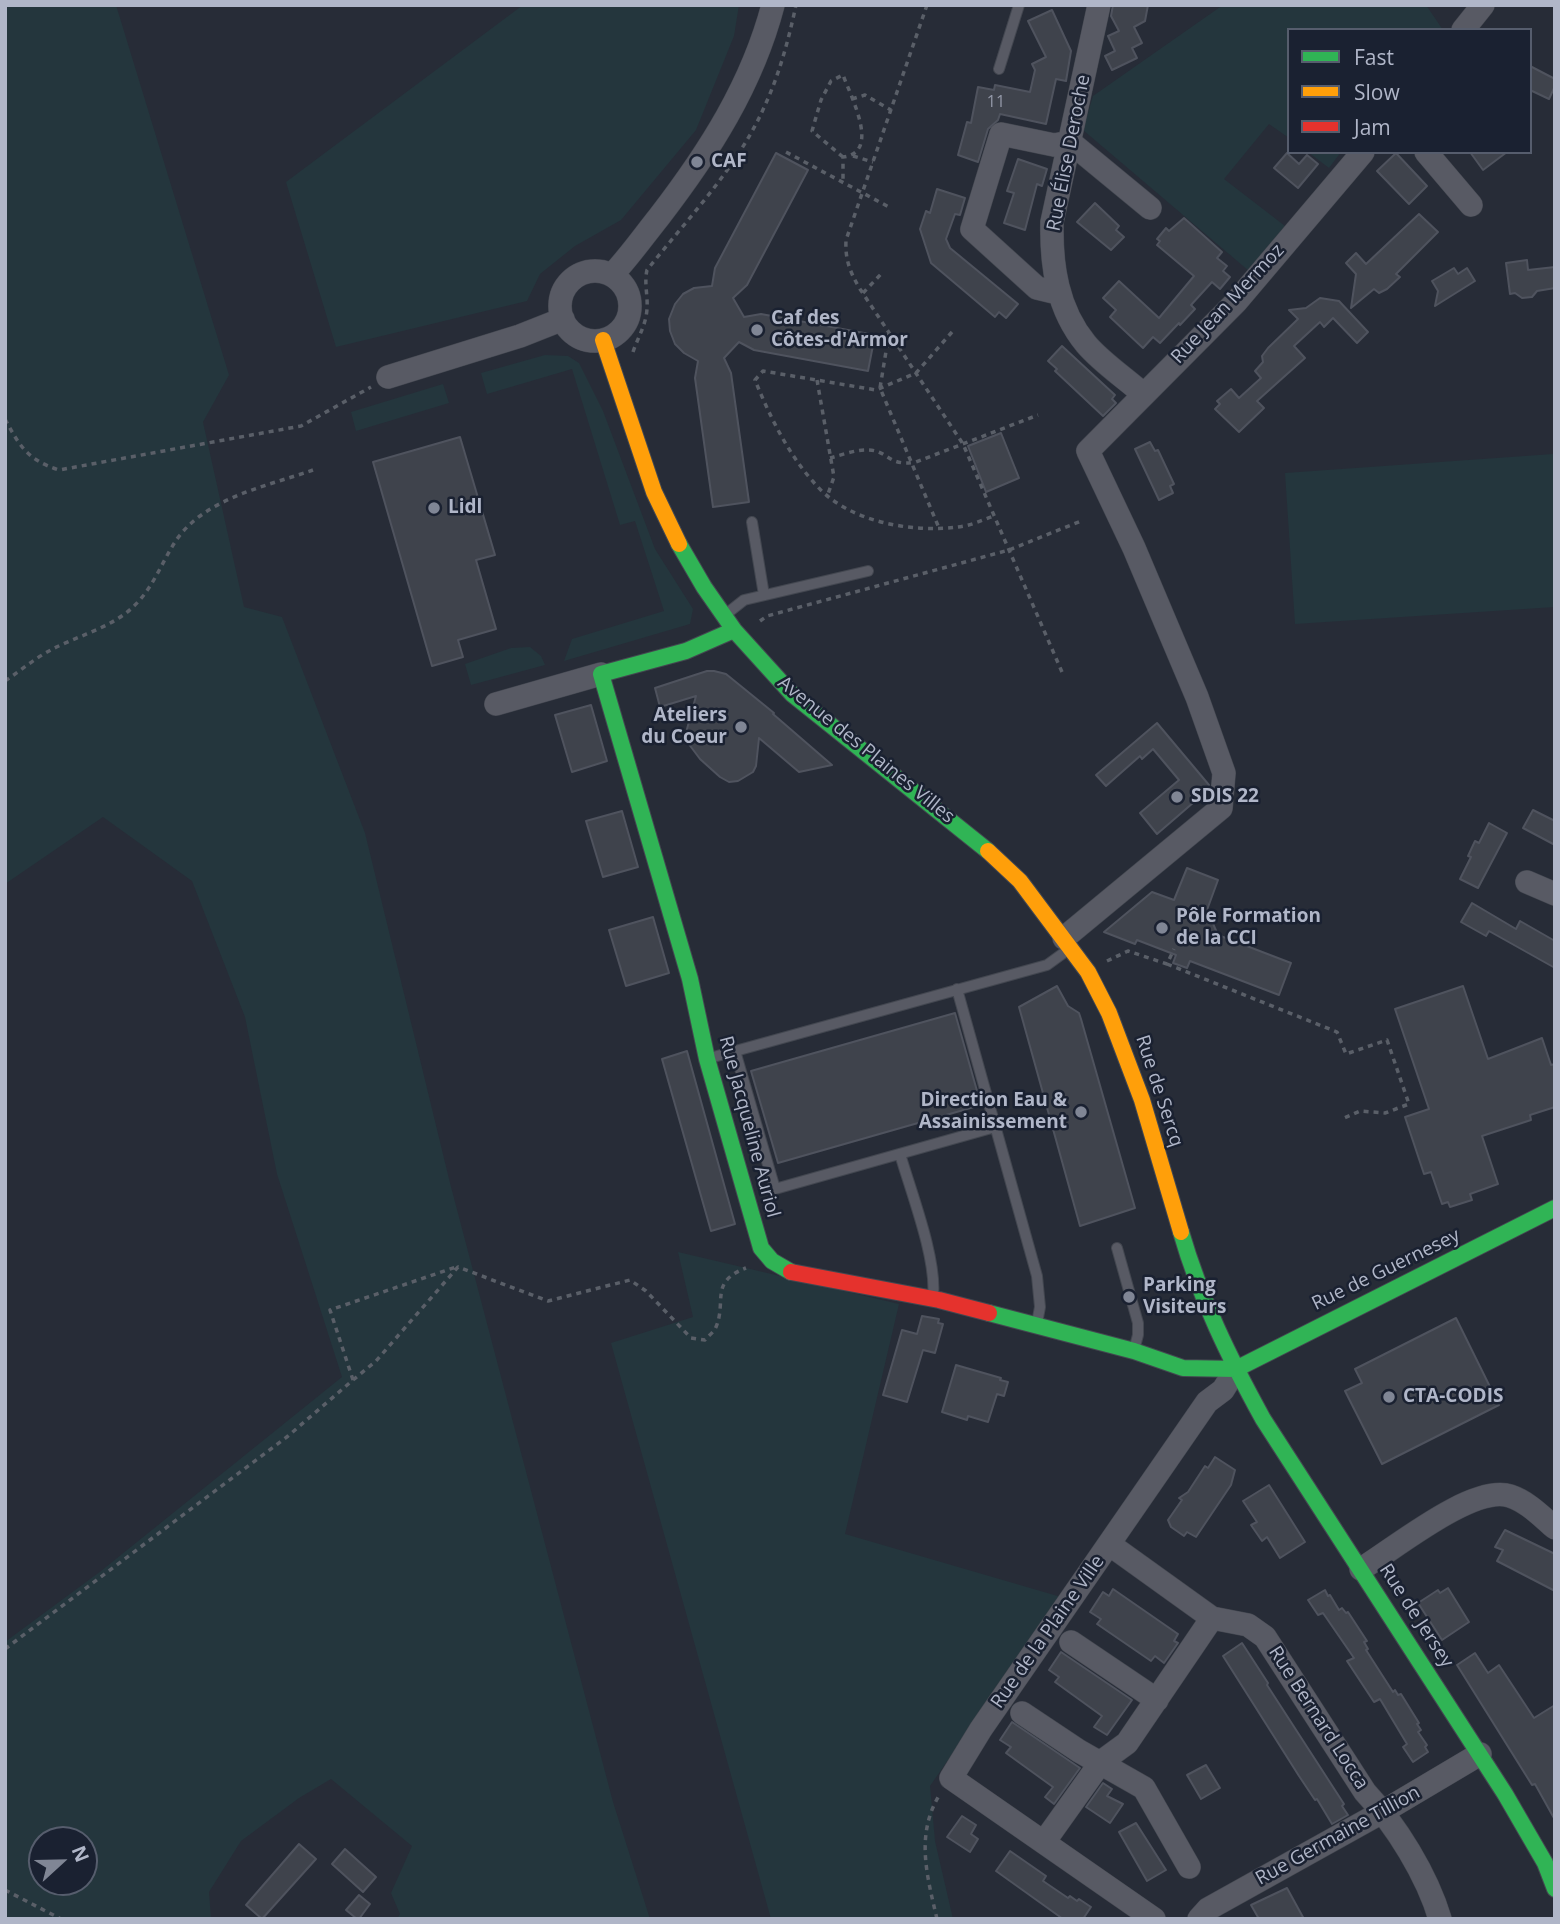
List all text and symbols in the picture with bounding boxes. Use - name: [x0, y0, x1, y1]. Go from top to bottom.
- legend: [1287, 28, 1532, 154]
- text: Fast: [1354, 43, 1394, 71]
- street label: Rue Élise Deroche: [1043, 73, 1095, 233]
- text: Slow: [1354, 78, 1400, 106]
- house number: 11: [987, 92, 1005, 112]
- text: Jam: [1354, 113, 1391, 141]
- place label: CAF: [711, 151, 747, 173]
- marker: CAF: [689, 154, 705, 170]
- street label: Rue Jean Mermoz: [1167, 239, 1289, 369]
- place label: Caf des Côtes-d'Armor: [771, 308, 908, 352]
- marker: Caf des Côtes-d'Armor: [749, 322, 765, 338]
- place label: Lidl: [448, 497, 482, 519]
- marker: Lidl: [426, 500, 442, 516]
- street label: Avenue des Plaines Villes: [773, 672, 959, 828]
- place label: Ateliers du Coeur: [641, 705, 727, 749]
- marker: Ateliers du Coeur: [733, 719, 749, 735]
- place label: SDIS 22: [1191, 786, 1259, 808]
- marker: SDIS 22: [1169, 789, 1185, 805]
- place label: Pôle Formation de la CCI: [1176, 906, 1321, 950]
- marker: Pôle Formation de la CCI: [1154, 920, 1170, 936]
- street label: Rue de Sercq: [1130, 1032, 1188, 1150]
- street label: Rue Jacqueline Auriol: [714, 1034, 784, 1220]
- place label: Direction Eau & Assainissement: [919, 1090, 1067, 1134]
- marker: Direction Eau & Assainissement: [1073, 1104, 1089, 1120]
- street label: Rue de Guernesey: [1308, 1224, 1464, 1316]
- place label: Parking Visiteurs: [1143, 1275, 1226, 1319]
- marker: Parking Visiteurs: [1121, 1289, 1137, 1305]
- place label: CTA-CODIS: [1403, 1386, 1503, 1408]
- marker: CTA-CODIS: [1381, 1389, 1397, 1405]
- street label: Rue de la Plaine Ville: [987, 1551, 1109, 1713]
- street label: Rue de Jersey: [1374, 1560, 1458, 1672]
- street label: Rue Bernard Locca: [1263, 1642, 1373, 1794]
- street label: Rue Germaine Tillion: [1252, 1781, 1424, 1891]
- north arrow: [28, 1826, 98, 1896]
- text: N: [66, 1842, 96, 1866]

